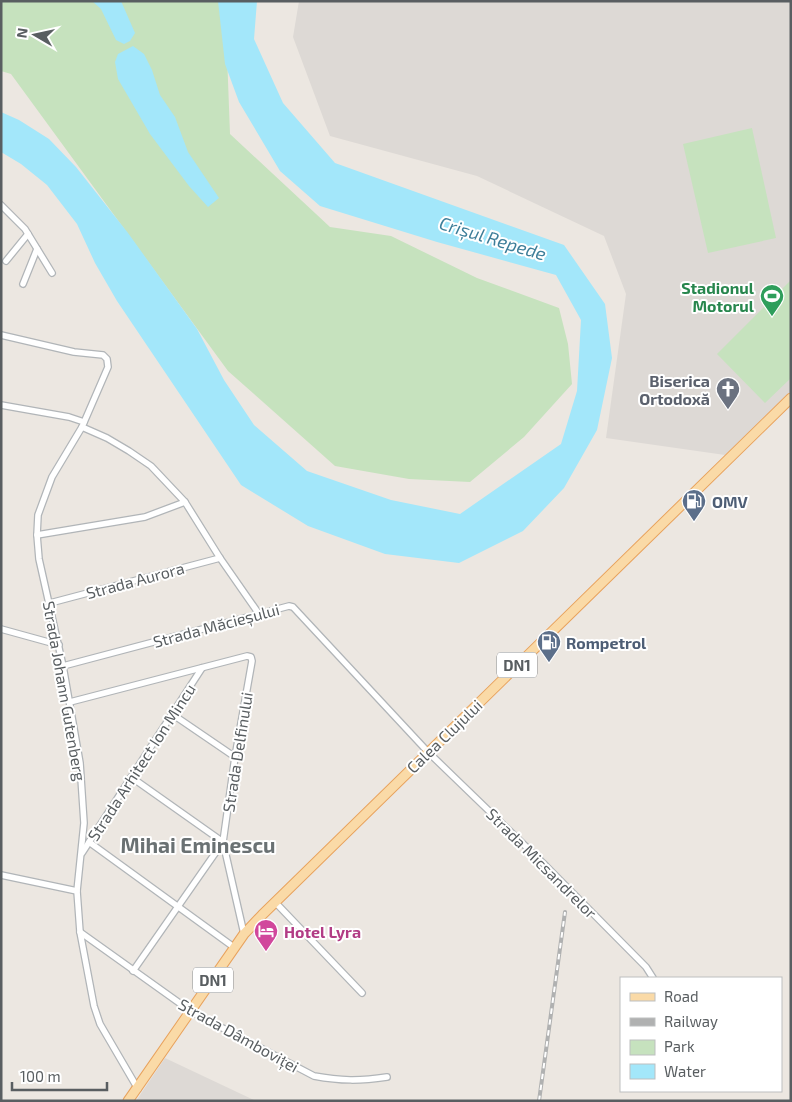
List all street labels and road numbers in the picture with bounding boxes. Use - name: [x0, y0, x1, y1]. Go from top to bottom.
- street label: Strada Aurora: [84, 558, 186, 602]
- street label: Strada Măcieșului: [151, 599, 282, 653]
- street label: Strada Johann Gutenberg: [40, 600, 90, 782]
- road number: DN1: [497, 652, 537, 678]
- street label: Strada Arhitect Ion Mincu: [83, 680, 199, 844]
- street label: Strada Delfinului: [218, 690, 256, 814]
- street label: Calea Clujului: [402, 695, 486, 777]
- street label: Strada Micsandrelor: [483, 804, 601, 922]
- road number: DN1: [193, 968, 233, 992]
- street label: Strada Dâmboviței: [175, 994, 302, 1078]

